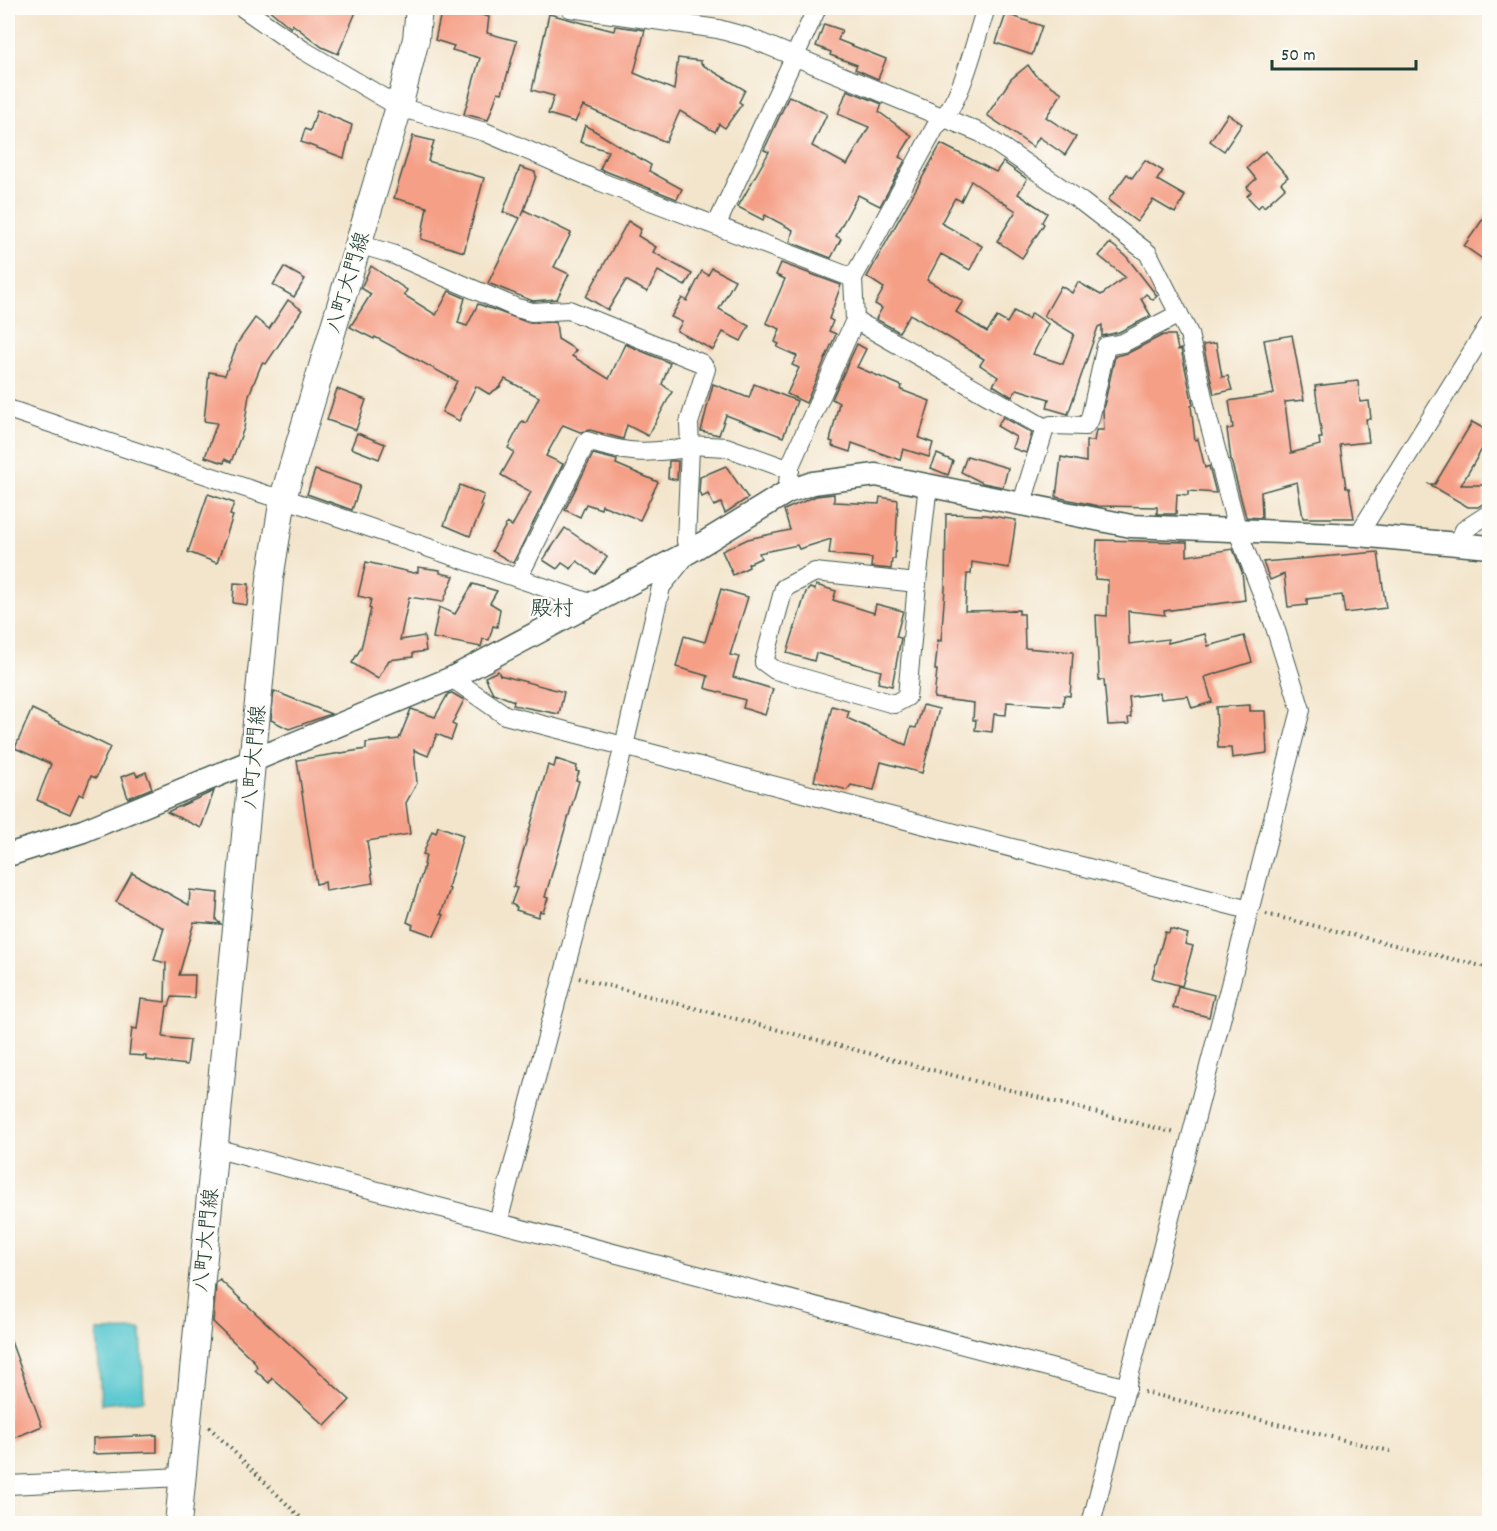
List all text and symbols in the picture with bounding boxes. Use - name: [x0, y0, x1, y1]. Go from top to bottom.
- scale bar: [1272, 33, 1416, 71]
- text: 50 m: [1281, 44, 1316, 69]
- street label: 八町大門線: [320, 228, 380, 337]
- district label: 殿村: [530, 595, 574, 626]
- street label: 八町大門線: [236, 704, 276, 811]
- street label: 八町大門線: [188, 1187, 228, 1294]

